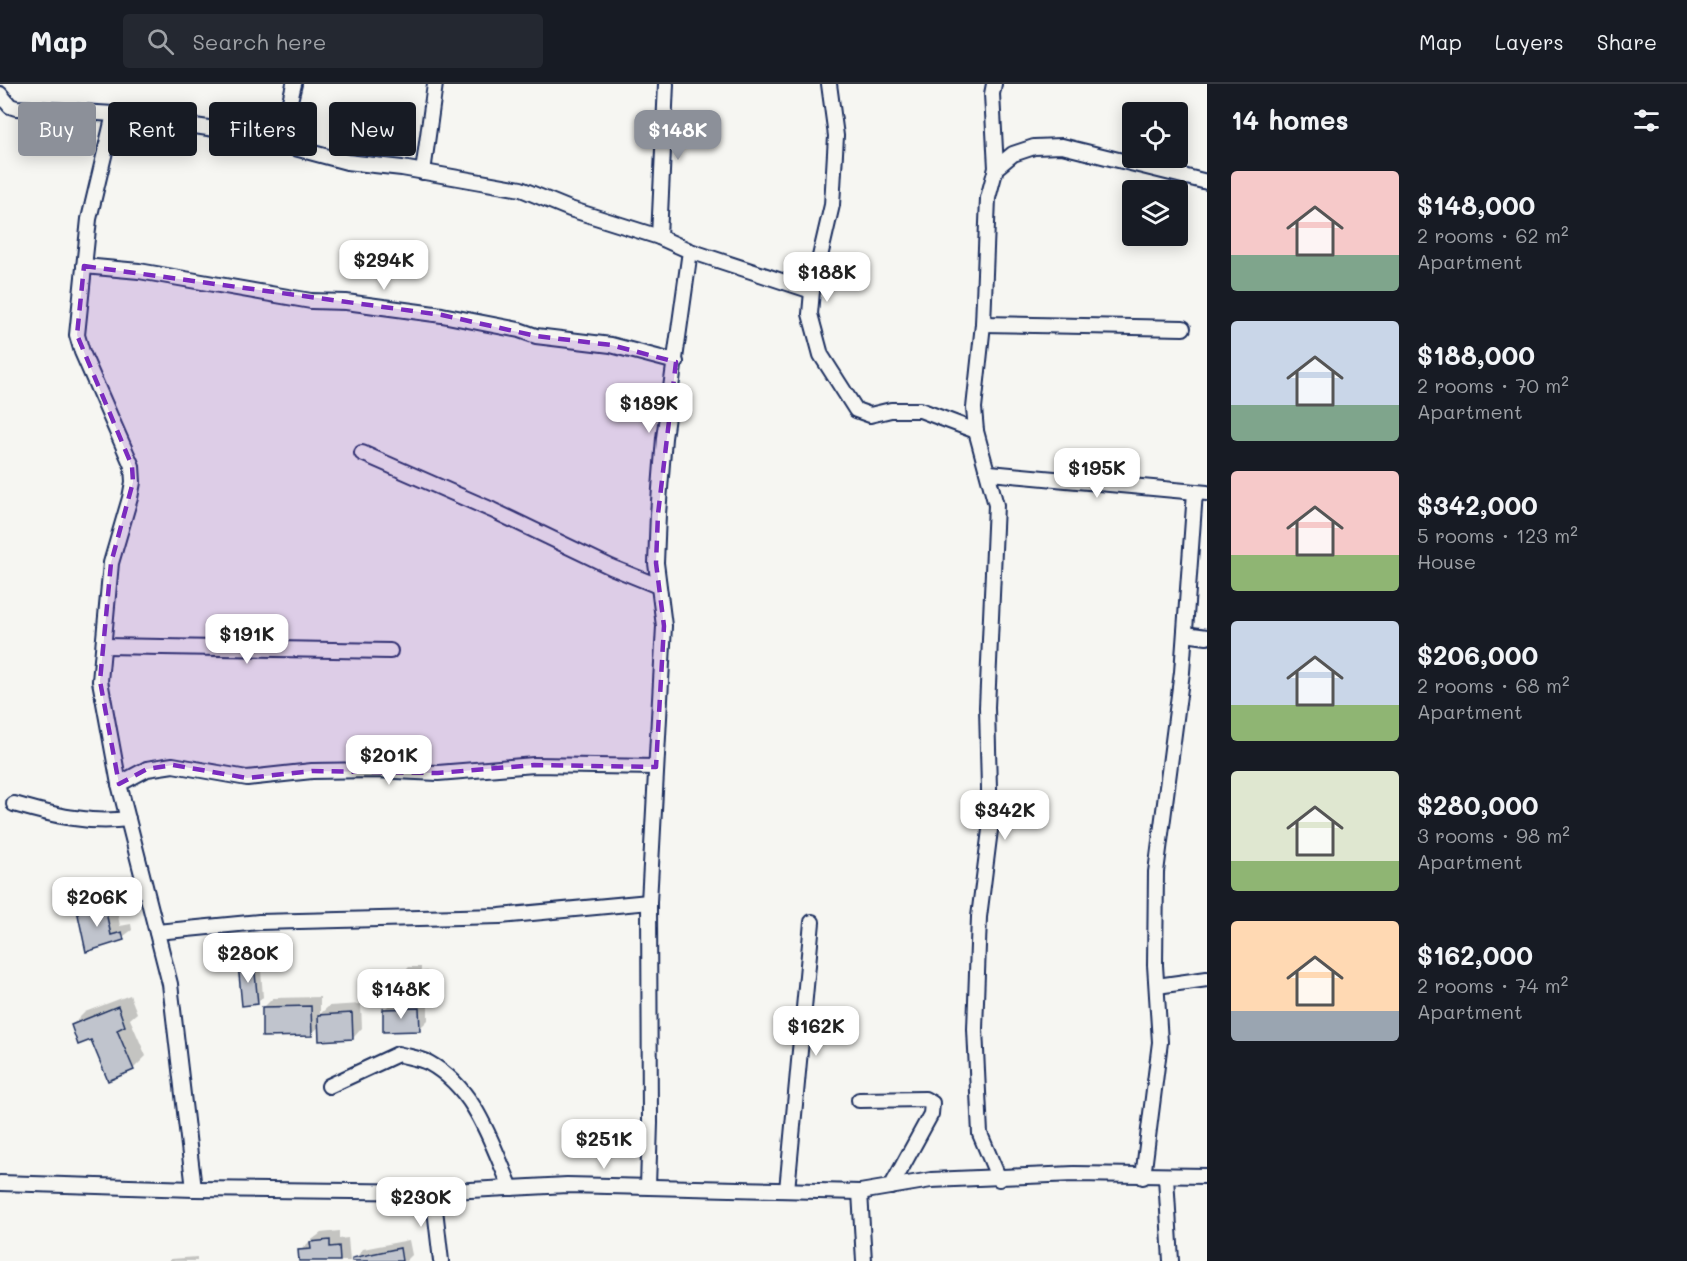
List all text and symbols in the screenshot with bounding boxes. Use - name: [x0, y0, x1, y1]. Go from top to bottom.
- search box: [123, 14, 543, 68]
- text: Map: [30, 23, 87, 59]
- icon: search: [144, 25, 177, 58]
- text: Search here: [192, 27, 326, 56]
- text: Map: [1419, 28, 1462, 55]
- text: Layers: [1495, 28, 1564, 55]
- text: Share: [1597, 28, 1657, 55]
- chip: Buy: [18, 102, 96, 156]
- chip: Rent: [108, 102, 197, 156]
- chip: Filters: [209, 102, 317, 156]
- chip: New: [329, 102, 416, 156]
- map controls: [1122, 102, 1188, 246]
- button: locate: [1122, 102, 1188, 168]
- text: 14 homes: [1231, 103, 1349, 137]
- icon: filters: [1630, 104, 1663, 137]
- pin: $148K: [636, 110, 720, 161]
- text: $148K: [648, 116, 708, 142]
- button: layers: [1122, 180, 1188, 246]
- text: $148,000: [1417, 188, 1535, 222]
- icon: home: [1279, 195, 1351, 267]
- text: 2 rooms · 62 m²: [1417, 222, 1569, 248]
- pin: $294K: [342, 240, 426, 291]
- text: $294K: [353, 246, 415, 272]
- text: Apartment: [1417, 248, 1523, 274]
- pin: $188K: [785, 252, 869, 303]
- text: $188K: [797, 258, 857, 284]
- text: $188,000: [1417, 338, 1535, 372]
- icon: home: [1279, 345, 1351, 417]
- text: 2 rooms · 70 m²: [1417, 372, 1569, 398]
- pin: $189K: [607, 383, 691, 434]
- text: $189K: [620, 389, 678, 415]
- text: Apartment: [1417, 398, 1523, 424]
- pin: $195K: [1055, 448, 1139, 499]
- text: $195K: [1068, 454, 1126, 480]
- text: $342,000: [1417, 488, 1538, 522]
- icon: home: [1279, 495, 1351, 567]
- text: 5 rooms · 123 m²: [1417, 522, 1578, 548]
- text: House: [1417, 548, 1476, 574]
- pin: $191K: [205, 614, 289, 665]
- text: $191K: [219, 620, 275, 646]
- text: $206,000: [1417, 638, 1538, 672]
- icon: home: [1279, 645, 1351, 717]
- text: 2 rooms · 68 m²: [1417, 672, 1570, 698]
- text: Apartment: [1417, 698, 1523, 724]
- pin: $201K: [347, 735, 431, 786]
- text: $201K: [360, 741, 418, 767]
- text: $280,000: [1417, 788, 1539, 822]
- pin: $342K: [963, 790, 1047, 841]
- icon: home: [1279, 795, 1351, 867]
- text: $342K: [974, 796, 1036, 822]
- text: 3 rooms · 98 m²: [1417, 822, 1570, 848]
- text: Apartment: [1417, 848, 1523, 874]
- pin: $206K: [55, 877, 139, 928]
- text: $206K: [66, 883, 128, 909]
- pin: $280K: [206, 933, 290, 984]
- text: $162,000: [1417, 938, 1533, 972]
- text: $280K: [217, 939, 279, 965]
- icon: home: [1279, 945, 1351, 1017]
- pin: $148K: [359, 969, 443, 1020]
- text: 2 rooms · 74 m²: [1417, 972, 1568, 998]
- text: $148K: [371, 975, 431, 1001]
- text: Apartment: [1417, 998, 1523, 1024]
- pin: $162K: [774, 1006, 858, 1057]
- text: $162K: [787, 1012, 845, 1038]
- pin: $251K: [562, 1119, 646, 1170]
- text: $251K: [575, 1125, 633, 1151]
- pin: $230K: [379, 1177, 463, 1228]
- text: $230K: [390, 1183, 452, 1209]

